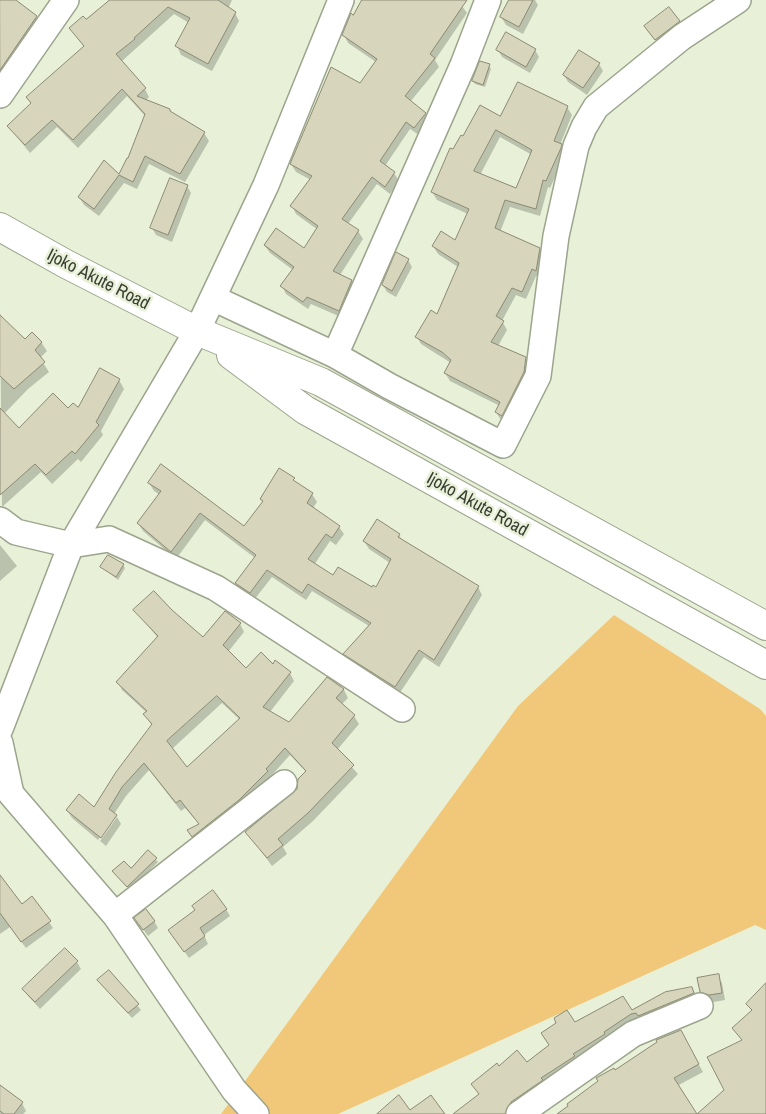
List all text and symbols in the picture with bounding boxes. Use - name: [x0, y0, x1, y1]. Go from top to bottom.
- street label: Ijoko Akute Road: [43, 245, 153, 315]
- street label: Ijoko Akute Road: [423, 468, 531, 542]

